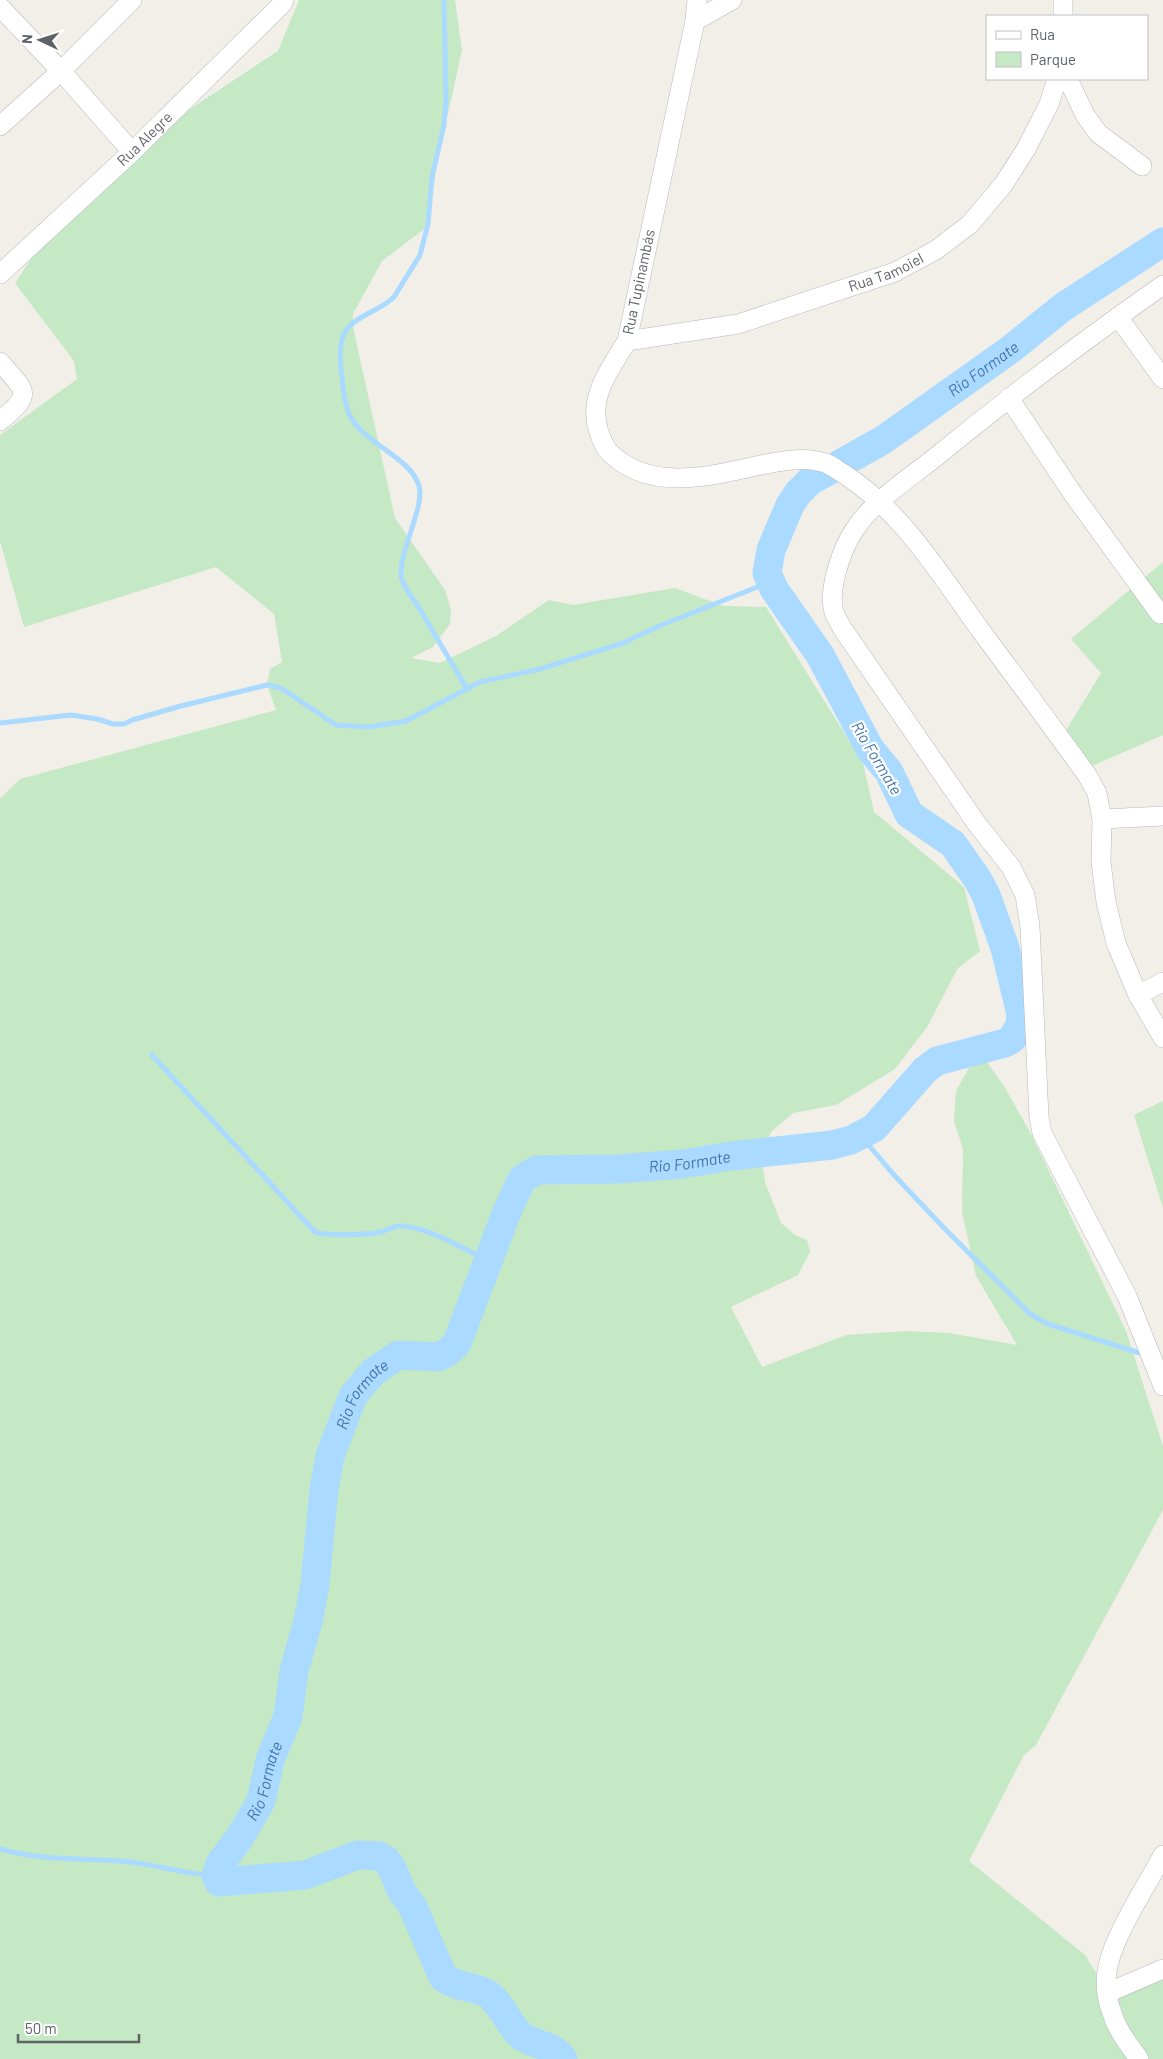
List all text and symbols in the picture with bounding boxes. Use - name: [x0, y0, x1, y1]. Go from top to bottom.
- north arrow: [15, 15, 65, 65]
- legend: [986, 15, 1148, 80]
- text: Rua: [1030, 25, 1055, 43]
- text: N: [18, 34, 35, 44]
- text: Parque: [1030, 50, 1076, 68]
- street label: Rua Alegre: [113, 108, 175, 169]
- street label: Rua Tupinambás: [618, 228, 658, 336]
- street label: Rua Tamoiel: [846, 248, 926, 295]
- water label: Rio Formate: [944, 337, 1022, 400]
- water label: Rio Formate: [848, 718, 907, 798]
- water label: Rio Formate: [648, 1146, 732, 1176]
- water label: Rio Formate: [331, 1355, 392, 1432]
- water label: Rio Formate: [242, 1738, 286, 1824]
- scale bar: [18, 2012, 139, 2044]
- text: 50 m: [25, 2019, 57, 2037]

